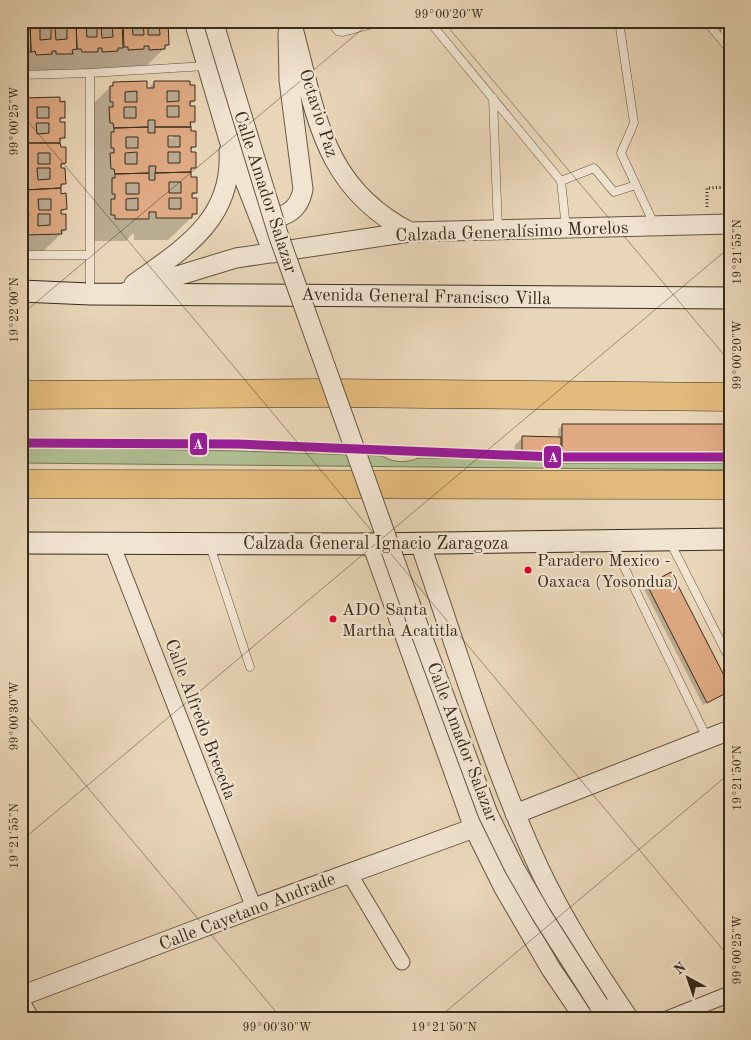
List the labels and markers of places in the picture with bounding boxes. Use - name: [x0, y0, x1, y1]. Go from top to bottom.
- place label: Paradero Mexico - Oaxaca (Yosondua): [537, 553, 679, 591]
- marker: Paradero Mexico - Oaxaca (Yosondua): [523, 565, 533, 575]
- place label: ADO Santa Martha Acatitla: [342, 602, 459, 640]
- marker: ADO Santa Martha Acatitla: [328, 614, 338, 624]

